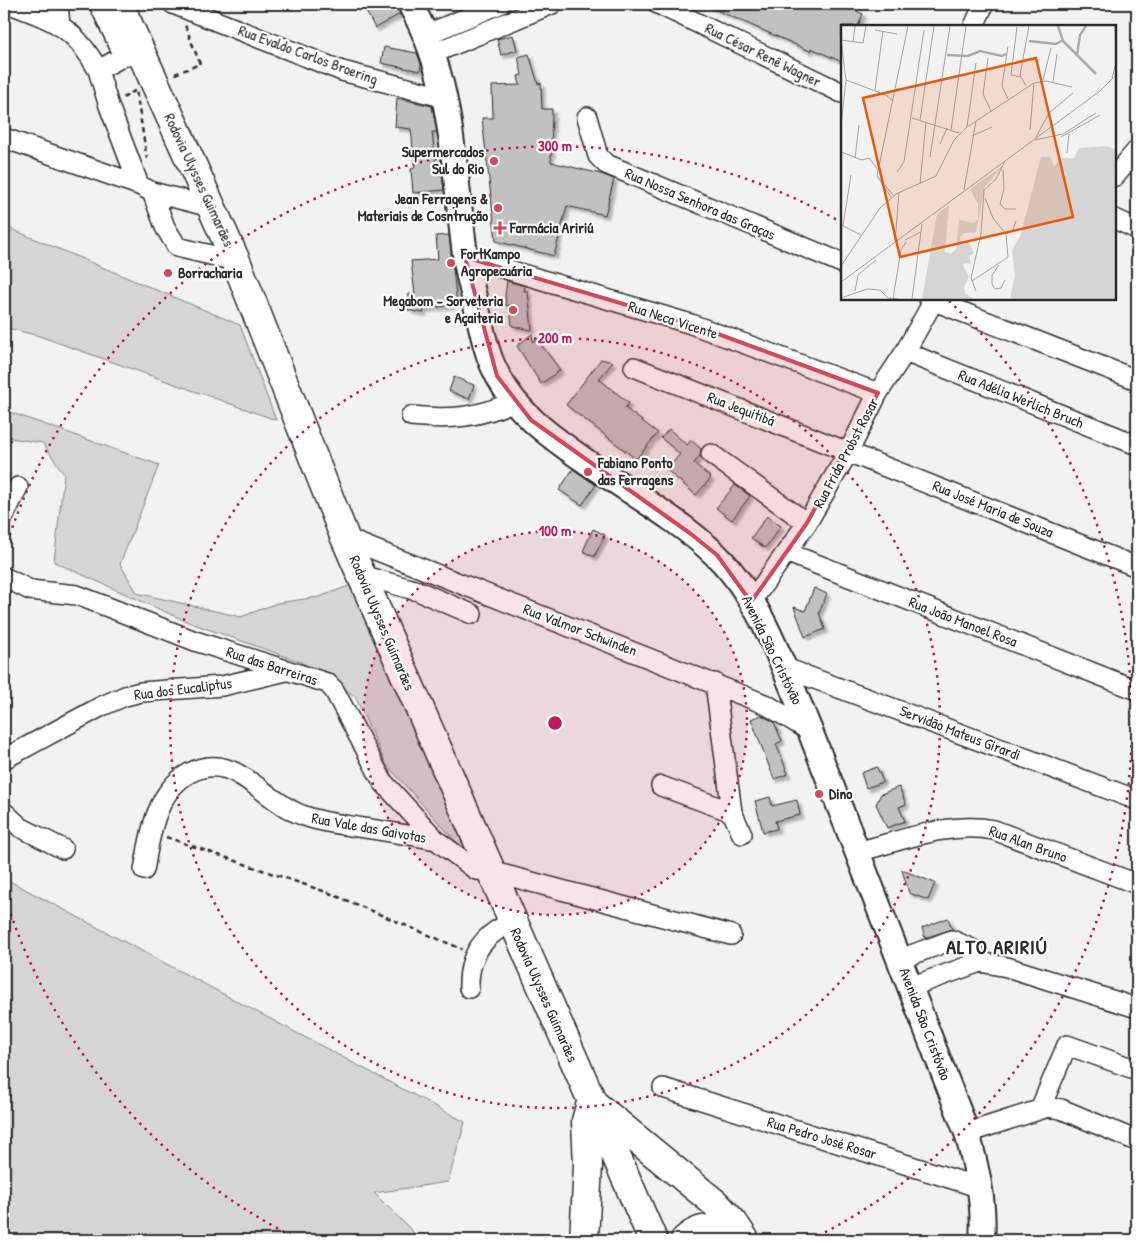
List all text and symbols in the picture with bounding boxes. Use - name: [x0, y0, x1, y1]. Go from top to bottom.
- street label: Rua César Renê Wagner: [702, 17, 825, 92]
- street label: Rua Evaldo Carlos Broering: [235, 20, 381, 90]
- inset map: [841, 25, 1116, 300]
- street label: Rodovia Ulysses Guimarães: [159, 110, 240, 250]
- text: 300 m: [538, 135, 572, 156]
- place label: Supermercados Sul do Rio: [402, 141, 484, 179]
- marker: Supermercados Sul do Rio: [488, 155, 500, 167]
- street label: Rua Nossa Senhora das Graças: [622, 162, 779, 245]
- place label: Jean Ferragens & Materiais de Cosntrução: [358, 188, 488, 226]
- marker: Jean Ferragens & Materiais de Cosntrução: [492, 202, 504, 214]
- place label: Farmácia Aririú: [509, 217, 594, 238]
- marker: Farmácia Aririú: [494, 222, 506, 234]
- place label: FortKampo Agropecuária: [460, 243, 532, 282]
- marker: FortKampo Agropecuária: [445, 257, 457, 269]
- place label: Borracharia: [178, 262, 242, 283]
- marker: Borracharia: [162, 267, 174, 279]
- place label: Megabom - Sorveteria e Açaiteria: [383, 290, 503, 328]
- street label: Rua Neca Vicente: [626, 295, 721, 344]
- marker: Megabom - Sorveteria e Açaiteria: [507, 304, 519, 316]
- text: 200 m: [538, 327, 572, 348]
- street label: Rua Adélia Werlich Bruch: [955, 364, 1087, 433]
- street label: Rua Jequitibá: [704, 386, 778, 431]
- street label: Rua Frida Probst Rosar: [808, 394, 884, 512]
- place label: Fabiano Ponto das Ferragens: [597, 452, 673, 491]
- marker: Fabiano Ponto das Ferragens: [582, 466, 594, 478]
- street label: Rua José Maria de Souza: [930, 475, 1057, 542]
- text: 100 m: [539, 520, 571, 541]
- street label: Rodovia Ulysses Guimarães: [345, 552, 421, 694]
- street label: Rua João Manoel Rosa: [906, 591, 1021, 652]
- street label: Avenida São Cristóvão: [737, 592, 808, 708]
- street label: Rua Valmor Schwinden: [520, 598, 640, 661]
- street label: Rua das Barreiras: [224, 641, 321, 690]
- street label: Rua dos Eucaliptus: [133, 672, 233, 705]
- street label: Servidão Mateus Girardi: [897, 700, 1023, 765]
- centre of rings: [546, 714, 564, 732]
- place label: Dino: [829, 783, 852, 804]
- marker: Dino: [813, 788, 825, 800]
- street label: Rua Vale das Gaivotas: [310, 807, 428, 848]
- street label: Rua Alan Bruno: [986, 820, 1070, 867]
- street label: Rodovia Ulysses Guimarães: [505, 924, 584, 1065]
- district label: ALTO ARIRIÚ: [946, 933, 1048, 960]
- street label: Avenida São Cristóvão: [894, 964, 957, 1083]
- street label: Rua Pedro José Rosar: [765, 1111, 880, 1164]

